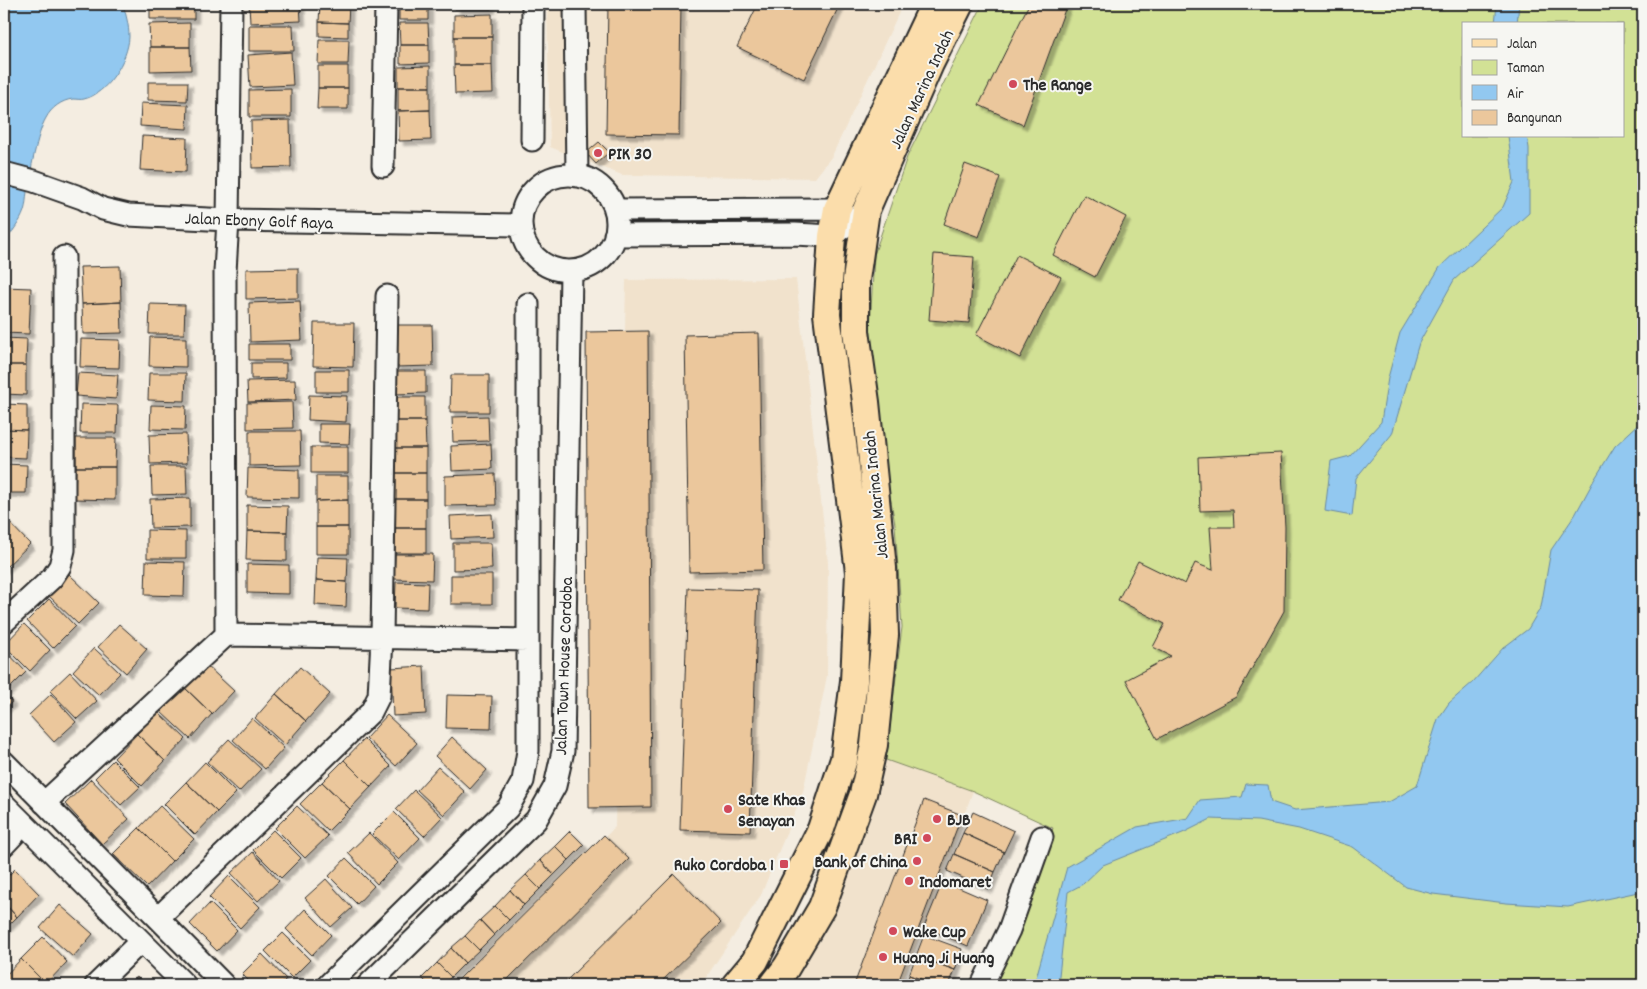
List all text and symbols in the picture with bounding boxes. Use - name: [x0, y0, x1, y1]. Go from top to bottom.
- legend: [1462, 22, 1624, 138]
- street label: Jalan Marina Indah: [885, 26, 962, 154]
- text: Jalan: [1507, 34, 1537, 56]
- text: Taman: [1507, 58, 1544, 80]
- place label: The Range: [1023, 74, 1092, 99]
- marker: The Range: [1007, 78, 1019, 90]
- text: Air: [1507, 84, 1524, 106]
- text: Bangunan: [1507, 108, 1562, 130]
- place label: PIK 30: [608, 143, 652, 168]
- marker: PIK 30: [592, 147, 604, 159]
- street label: Jalan Ebony Golf Raya: [184, 207, 334, 238]
- street label: Jalan Marina Indah: [858, 429, 897, 560]
- street label: Jalan Town House Cordoba: [550, 576, 581, 756]
- place label: Sate Khas Senayan: [738, 789, 806, 835]
- marker: Sate Khas Senayan: [722, 803, 734, 815]
- place label: BJB: [947, 809, 971, 834]
- marker: BJB: [931, 813, 943, 825]
- place label: BRI: [894, 828, 917, 853]
- marker: BRI: [921, 832, 933, 844]
- place label: Bank of China: [815, 851, 908, 876]
- place label: Ruko Cordoba 1: [674, 854, 774, 879]
- marker: Bank of China: [911, 855, 923, 867]
- marker: Ruko Cordoba 1: [778, 858, 790, 870]
- place label: Indomaret: [919, 871, 992, 896]
- marker: Indomaret: [903, 875, 915, 887]
- place label: Wake Cup: [903, 921, 966, 946]
- marker: Wake Cup: [887, 925, 899, 937]
- place label: Huang Ji Huang: [893, 947, 994, 972]
- marker: Huang Ji Huang: [877, 951, 889, 963]

